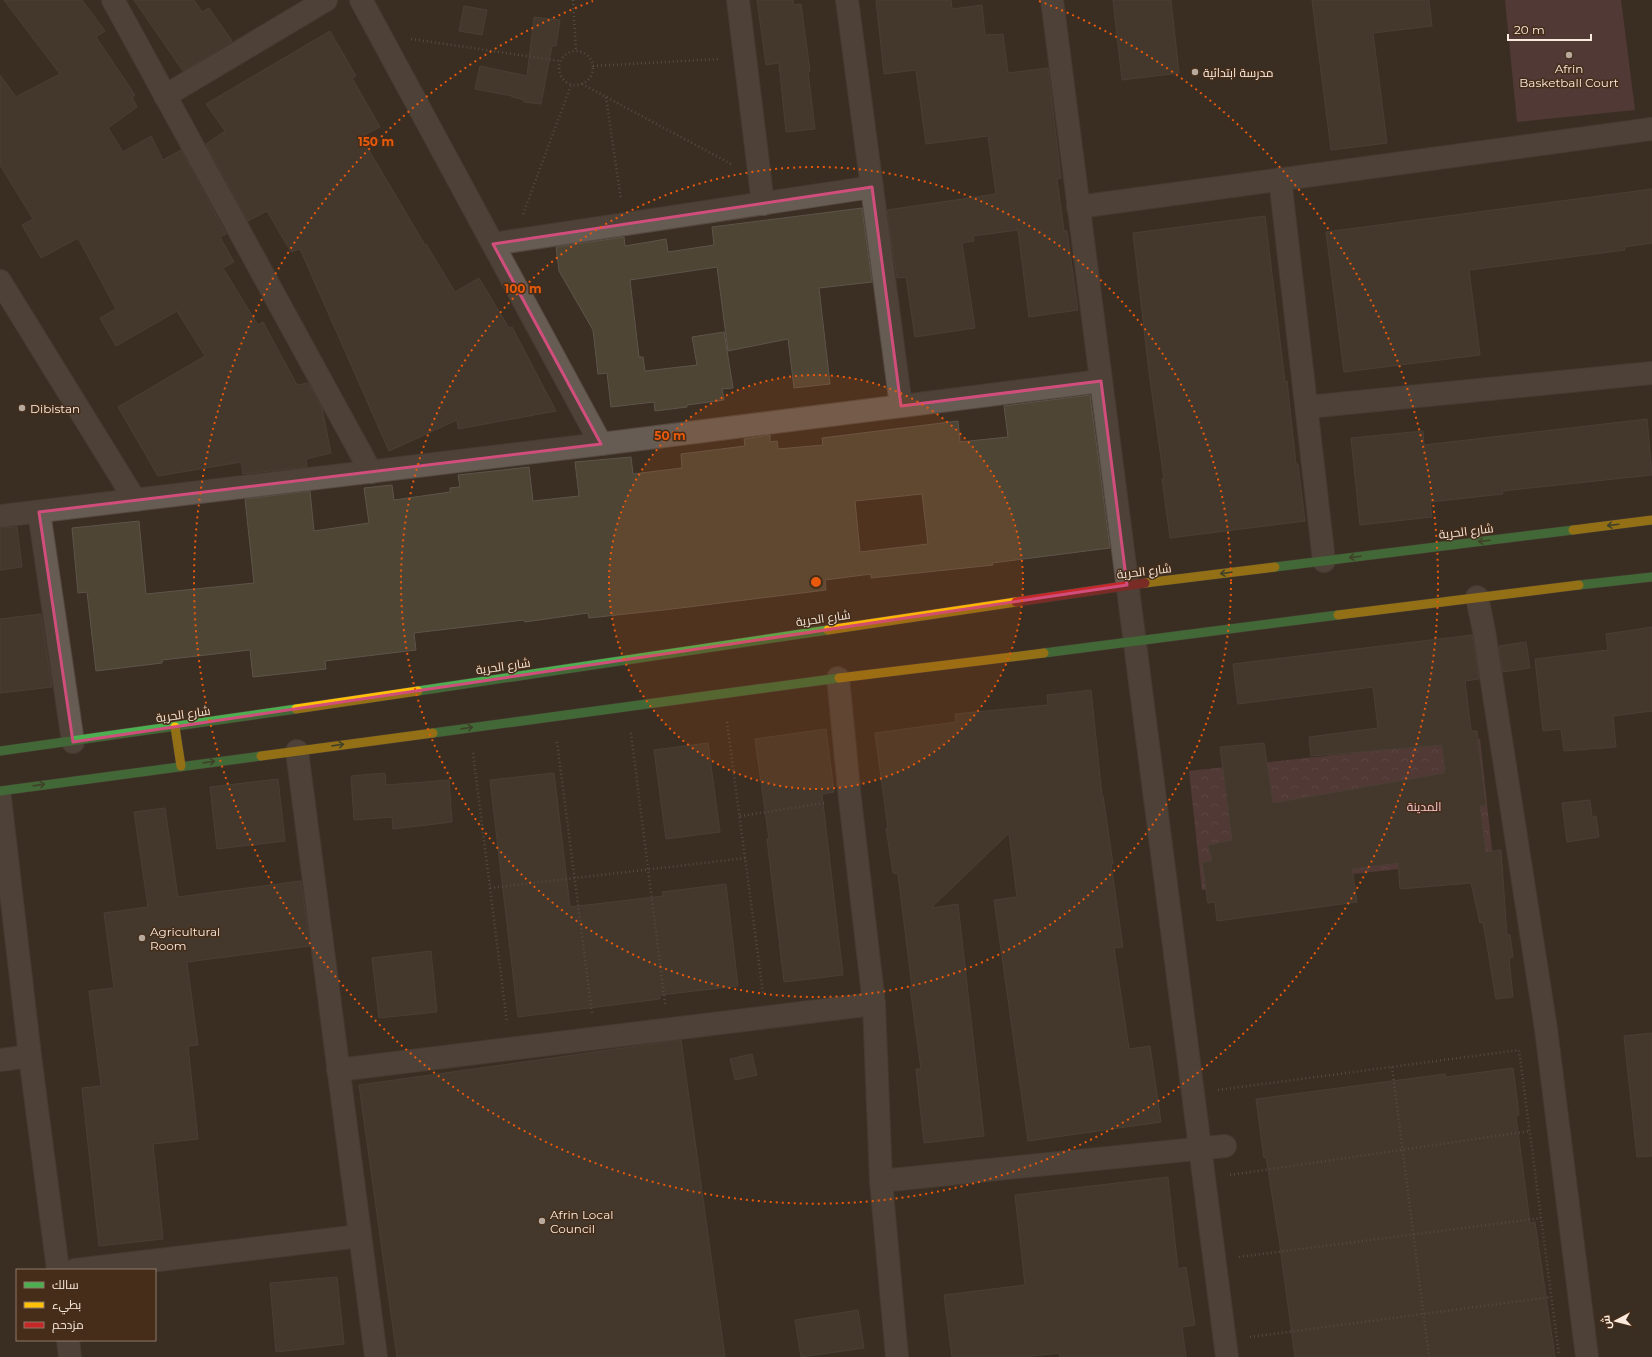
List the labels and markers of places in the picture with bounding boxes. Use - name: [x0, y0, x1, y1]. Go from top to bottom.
- marker: Afrin Basketball Court: [1564, 50, 1574, 60]
- place label: Afrin Basketball Court: [1519, 61, 1619, 90]
- place label: مدرسة ابتدائية: [1203, 65, 1274, 80]
- marker: مدرسة ابتدائية: [1190, 67, 1200, 77]
- place label: Dibistan: [30, 401, 80, 416]
- marker: Dibistan: [17, 403, 27, 413]
- centre of rings: [809, 575, 823, 589]
- place label: Agricultural Room: [150, 924, 220, 953]
- marker: Agricultural Room: [137, 933, 147, 943]
- place label: Afrin Local Council: [550, 1207, 613, 1236]
- marker: Afrin Local Council: [537, 1216, 547, 1226]

